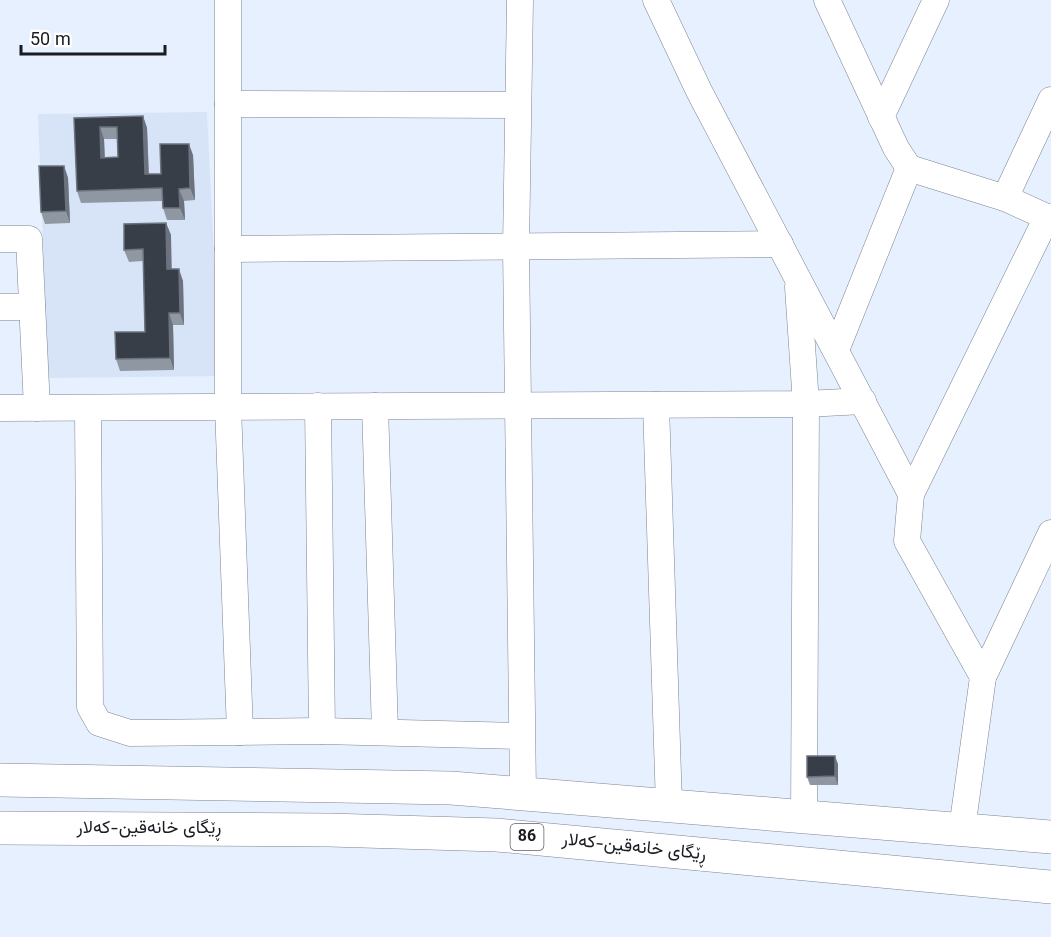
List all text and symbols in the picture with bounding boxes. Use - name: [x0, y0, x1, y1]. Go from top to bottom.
- scale bar: [21, 18, 165, 56]
- text: 50 m: [30, 27, 71, 55]
- street label: ڕێگای خانەقین-کەلار: [76, 815, 221, 843]
- road number: 86: [510, 824, 544, 850]
- street label: ڕێگای خانەقین-کەلار: [559, 826, 708, 869]

